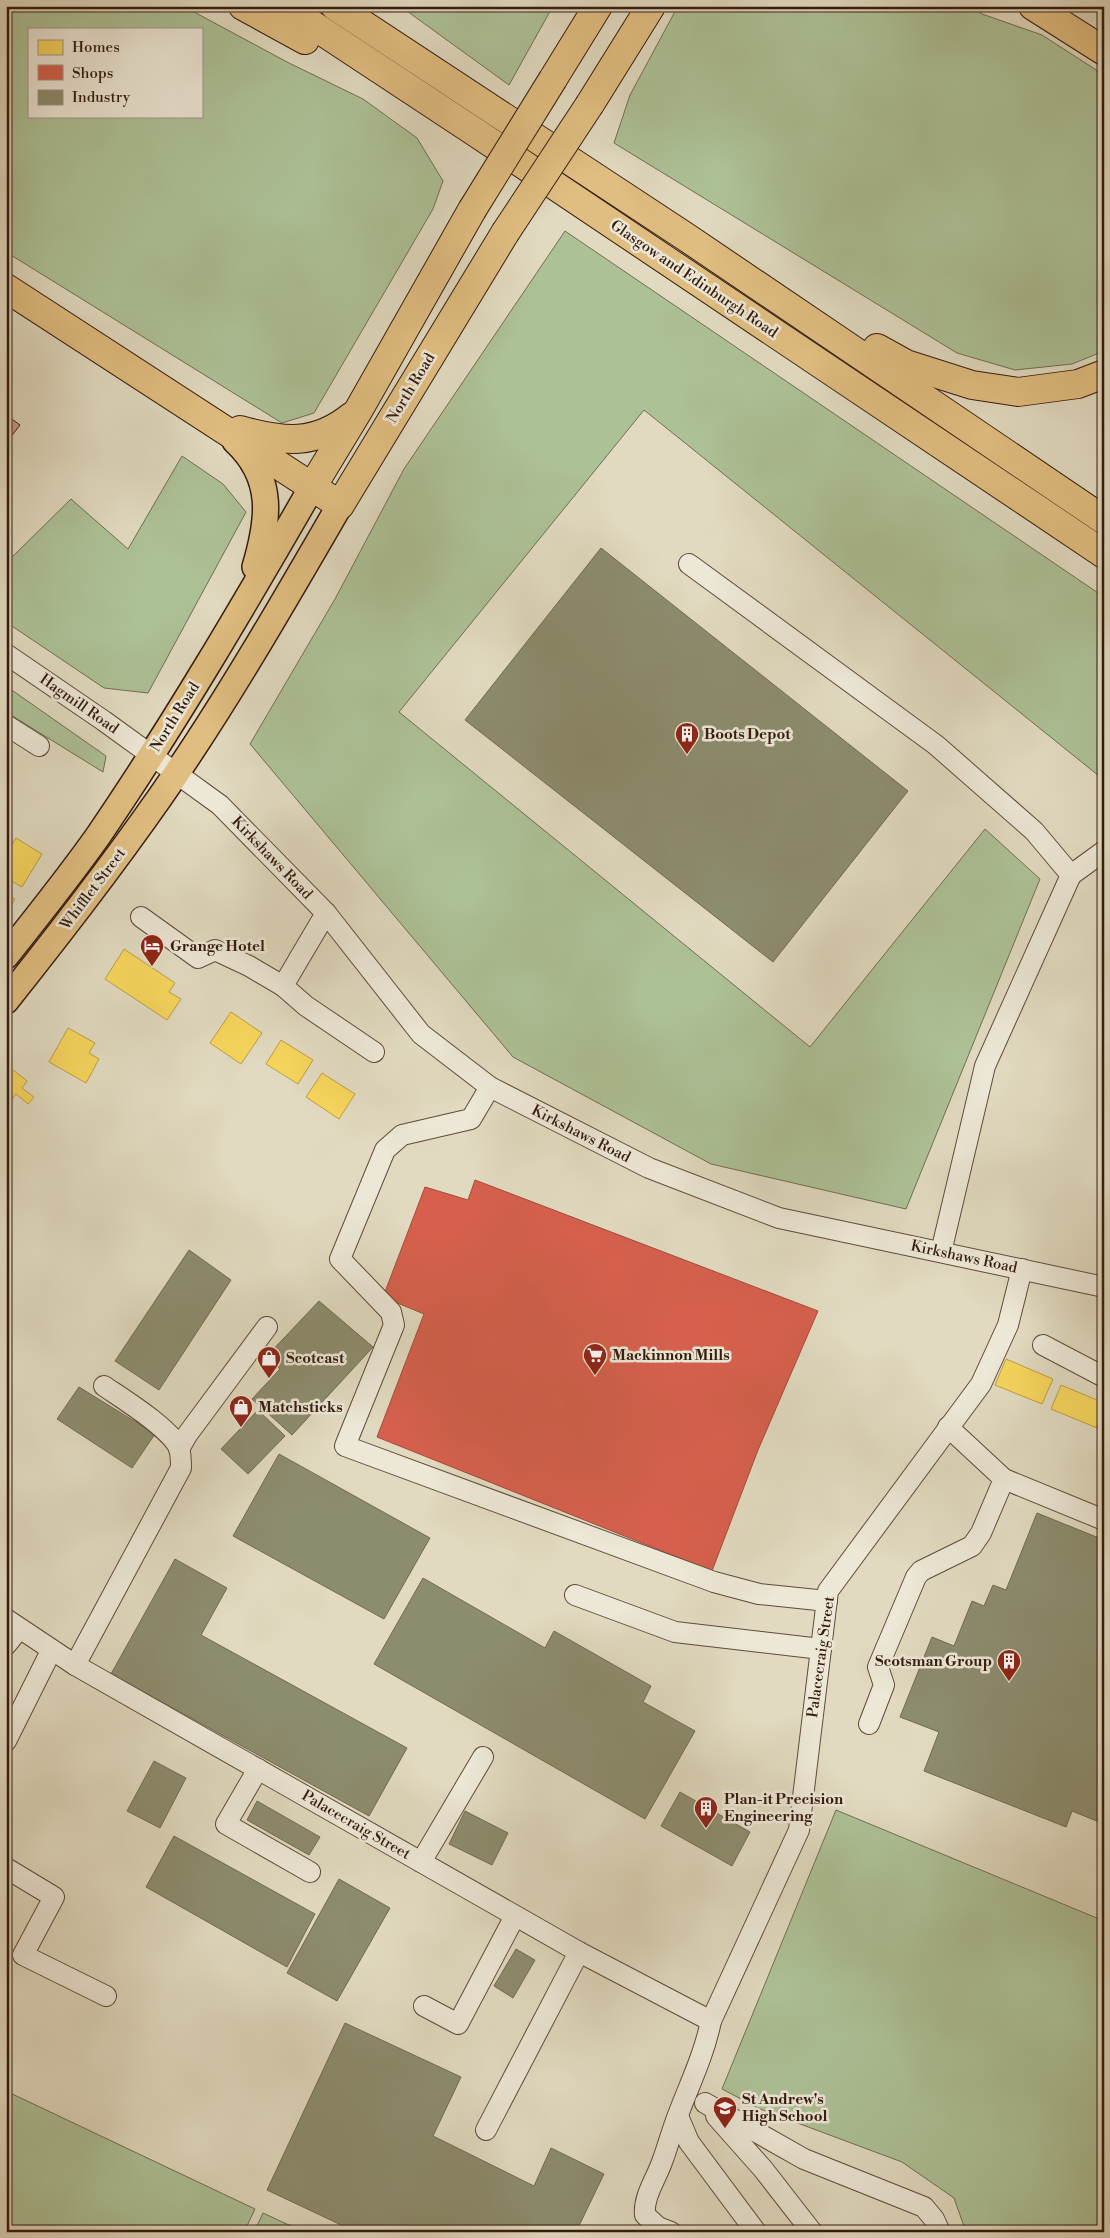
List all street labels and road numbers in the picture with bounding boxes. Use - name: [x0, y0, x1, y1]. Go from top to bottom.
- street label: Glasgow and Edinburgh Road: [607, 216, 782, 342]
- street label: North Road: [383, 349, 440, 427]
- street label: Hagmill Road: [36, 670, 123, 739]
- street label: North Road: [146, 678, 204, 755]
- street label: Kirkshaws Road: [227, 812, 317, 904]
- street label: Whifflet Street: [55, 844, 130, 934]
- street label: Kirkshaws Road: [528, 1101, 634, 1167]
- street label: Kirkshaws Road: [909, 1236, 1020, 1278]
- street label: Palacecraig Street: [803, 1594, 839, 1719]
- street label: Palacecraig Street: [298, 1786, 414, 1864]

